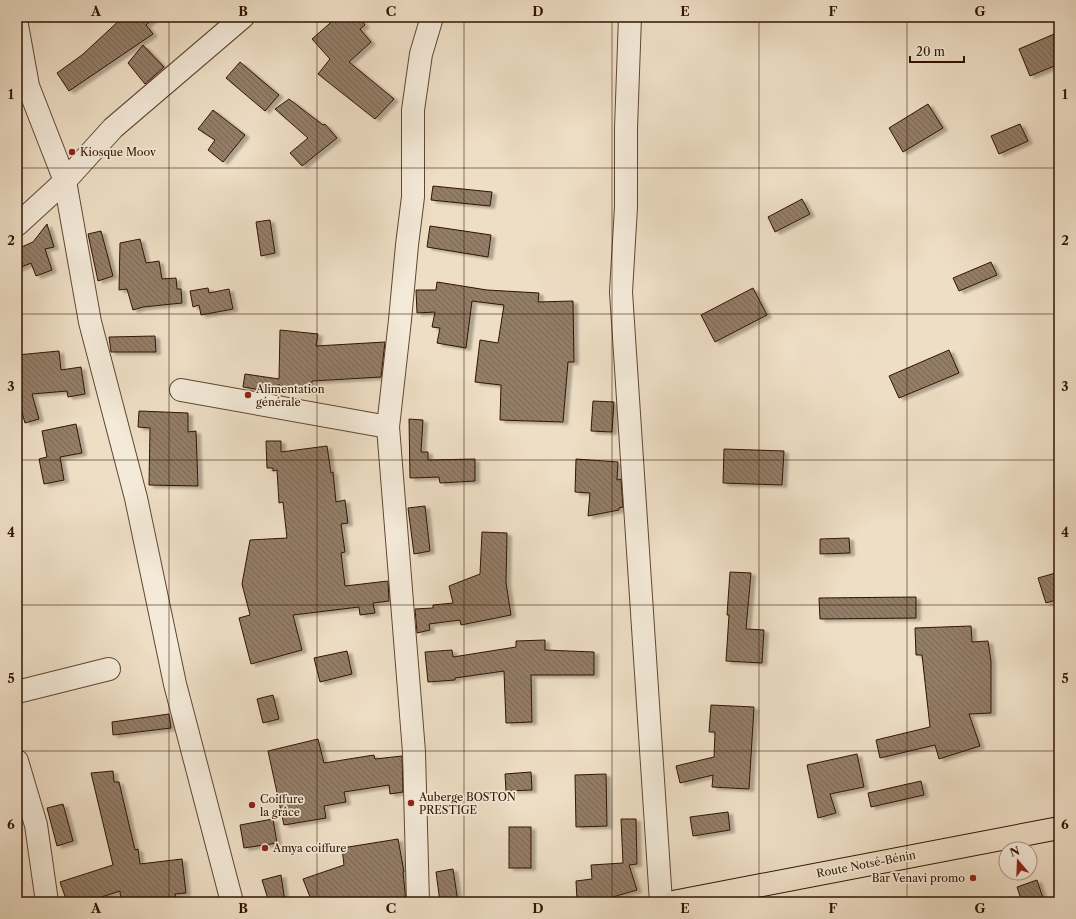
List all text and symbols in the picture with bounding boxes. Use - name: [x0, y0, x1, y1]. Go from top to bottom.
- text: A: [90, 3, 102, 19]
- text: B: [238, 3, 248, 19]
- text: C: [386, 3, 396, 19]
- text: D: [532, 3, 544, 19]
- text: E: [680, 3, 690, 19]
- text: F: [829, 3, 838, 19]
- text: G: [974, 3, 986, 19]
- scale bar: [910, 38, 964, 64]
- text: 20 m: [916, 44, 945, 59]
- text: 1: [8, 86, 14, 102]
- text: 1: [1062, 86, 1068, 102]
- place label: Kiosque Moov: [80, 145, 157, 159]
- marker: Kiosque Moov: [67, 147, 77, 157]
- text: 2: [7, 232, 15, 248]
- text: 2: [1061, 232, 1069, 248]
- text: 3: [7, 378, 15, 394]
- text: 3: [1061, 378, 1069, 394]
- place label: Alimentation générale: [255, 382, 325, 409]
- marker: Alimentation générale: [243, 390, 253, 400]
- text: 4: [7, 524, 15, 540]
- text: 4: [1061, 524, 1069, 540]
- text: 5: [7, 670, 15, 686]
- text: 5: [1061, 670, 1069, 686]
- place label: Auberge BOSTON PRESTIGE: [418, 790, 516, 817]
- place label: Coiffure la grâce: [260, 792, 304, 819]
- marker: Auberge BOSTON PRESTIGE: [406, 798, 416, 808]
- marker: Coiffure la grâce: [247, 800, 257, 810]
- text: 6: [7, 816, 15, 832]
- text: 6: [1061, 816, 1069, 832]
- place label: Amya coiffure: [272, 841, 346, 855]
- north arrow: [998, 841, 1038, 881]
- marker: Amya coiffure: [260, 843, 270, 853]
- text: N: [1008, 843, 1022, 860]
- street label: Route Notsé-Bénin: [815, 847, 917, 880]
- place label: Bar Venavi promo: [872, 871, 965, 885]
- marker: Bar Venavi promo: [968, 873, 978, 883]
- text: A: [90, 900, 102, 916]
- text: B: [238, 900, 248, 916]
- text: C: [386, 900, 396, 916]
- text: D: [532, 900, 544, 916]
- text: E: [680, 900, 690, 916]
- text: F: [829, 900, 838, 916]
- text: G: [974, 900, 986, 916]

